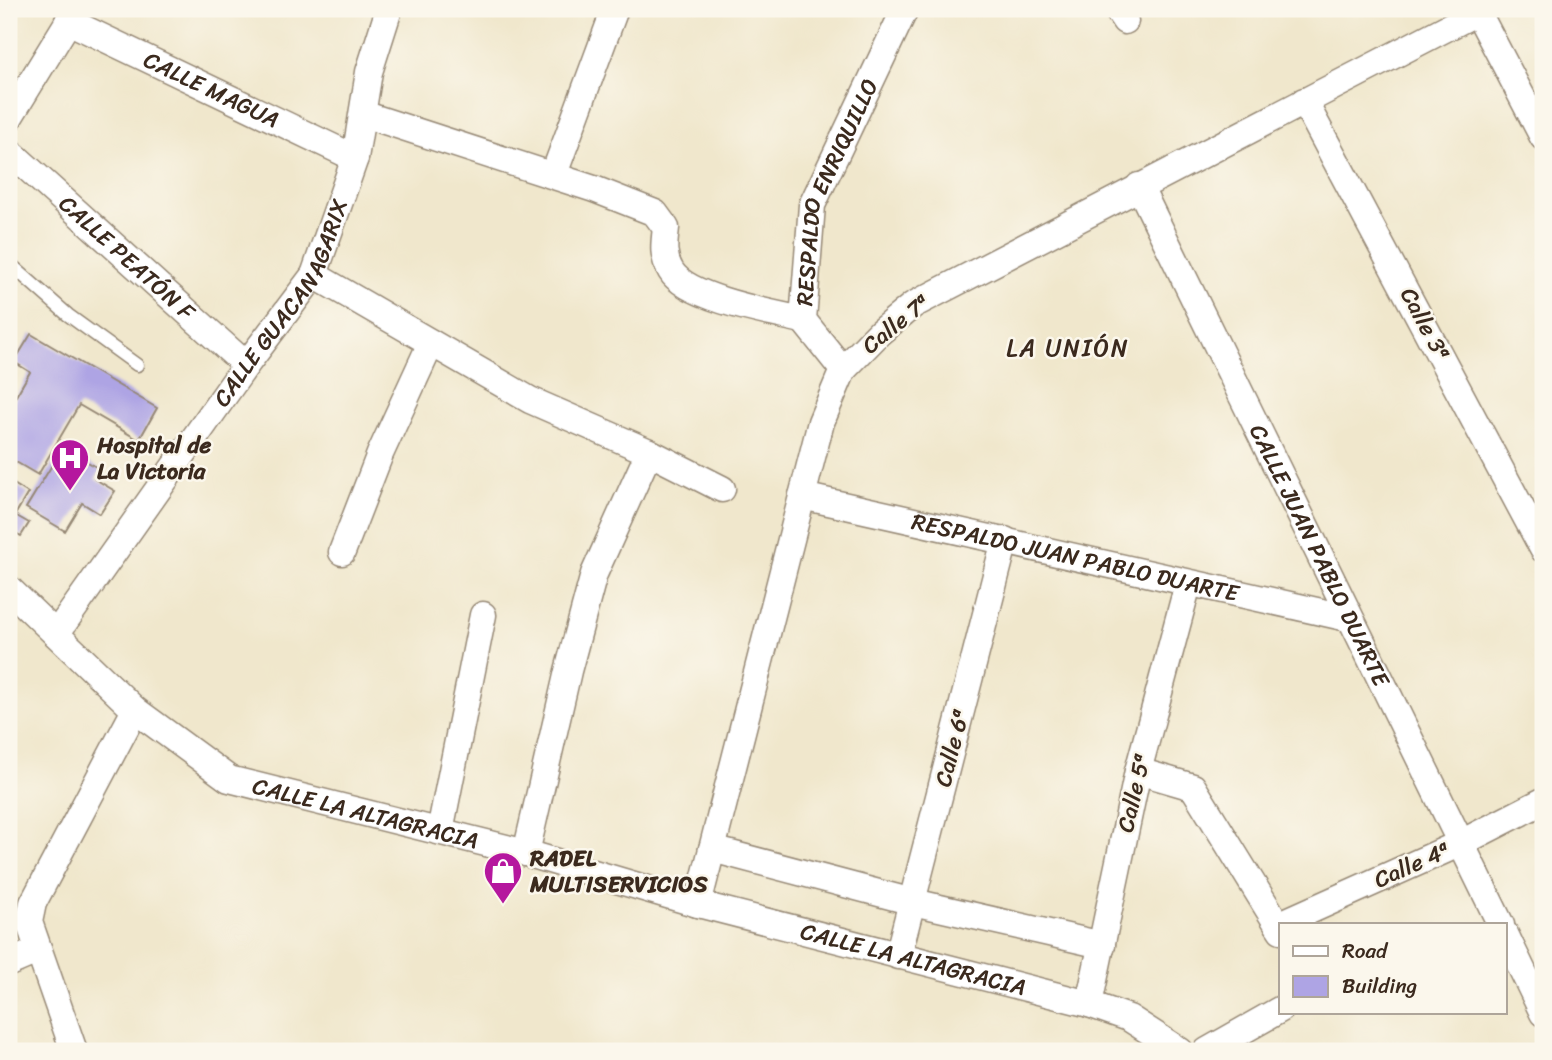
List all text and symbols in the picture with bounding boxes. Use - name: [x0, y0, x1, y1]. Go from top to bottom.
- street label: CALLE MAGUA: [137, 39, 286, 140]
- street label: RESPALDO ENRIQUILLO: [784, 71, 890, 307]
- street label: CALLE PEATÓN F: [49, 184, 206, 332]
- street label: CALLE GUACANAGARIX: [202, 193, 360, 415]
- street label: Calle 3ª: [1389, 280, 1462, 368]
- street label: Calle 7ª: [852, 283, 940, 365]
- district label: LA UNIÓN: [1006, 327, 1130, 369]
- street label: CALLE JUAN PABLO DUARTE: [1238, 417, 1402, 695]
- place label: Hospital de La Victoria: [96, 425, 212, 492]
- hospital icon: Hospital de La Victoria: [49, 437, 91, 492]
- street label: RESPALDO JUAN PABLO DUARTE: [908, 501, 1244, 614]
- street label: Calle 6ª: [923, 705, 981, 791]
- street label: Calle 5ª: [1105, 749, 1163, 836]
- street label: CALLE LA ALTAGRACIA: [248, 765, 483, 861]
- street label: Calle 4ª: [1367, 830, 1457, 900]
- place label: RADEL MULTISERVICIOS: [529, 838, 708, 905]
- shop icon: RADEL MULTISERVICIOS: [482, 850, 524, 905]
- street label: CALLE LA ALTAGRACIA: [796, 911, 1031, 1008]
- legend: [1279, 923, 1506, 1014]
- text: Road: [1342, 932, 1389, 970]
- text: Building: [1342, 967, 1418, 1005]

